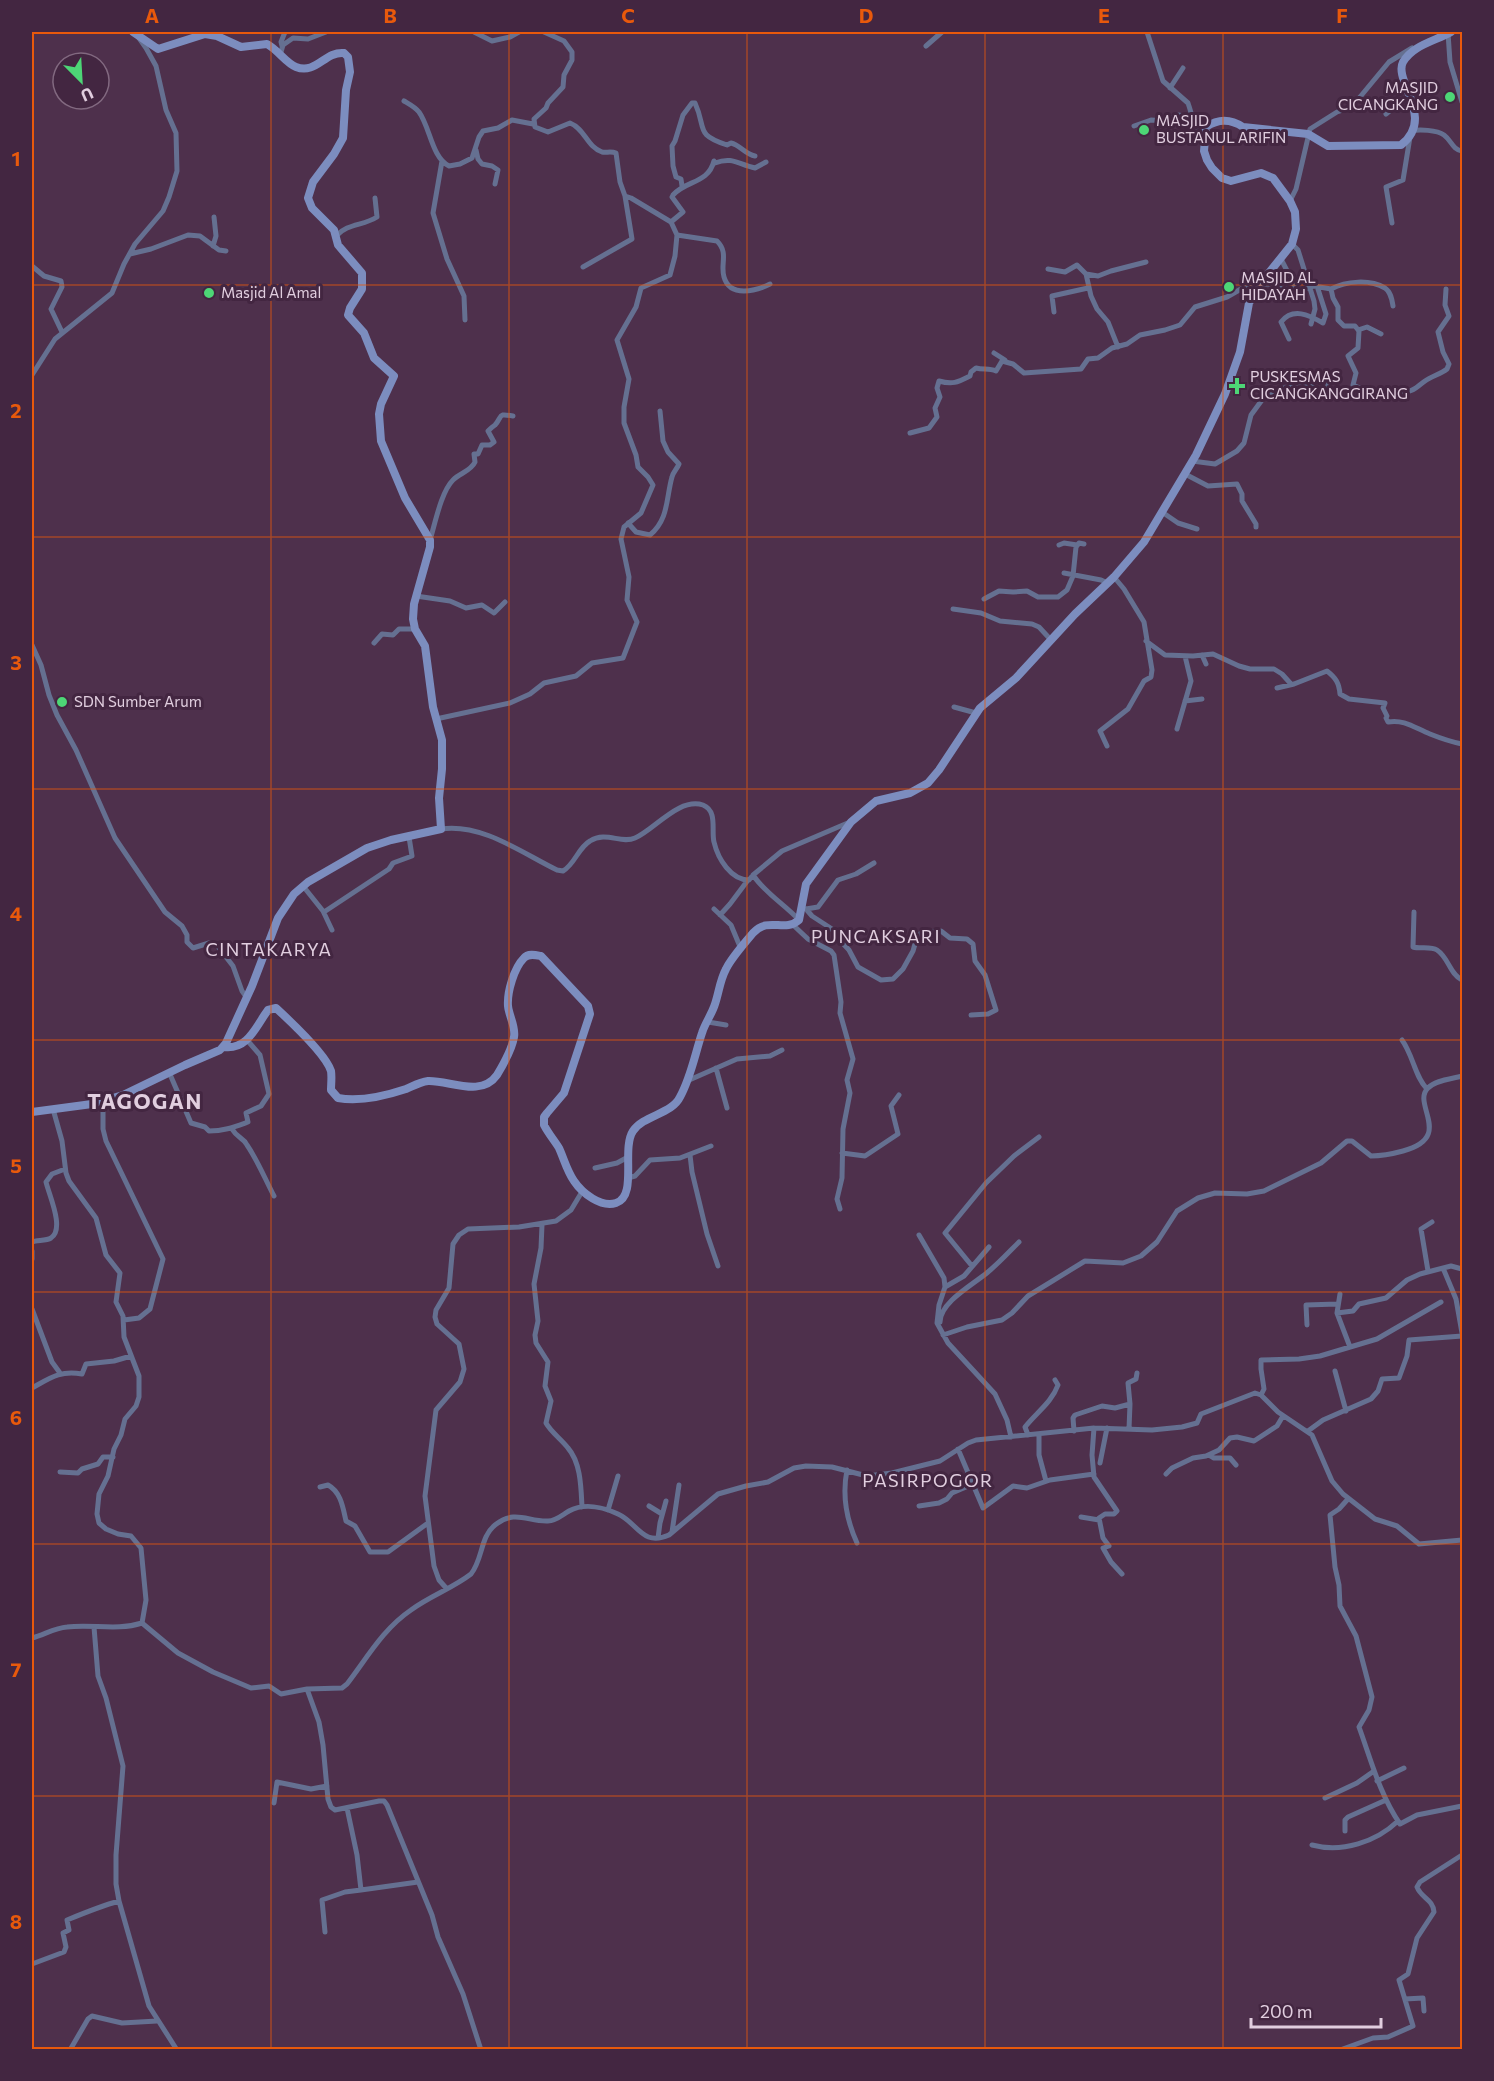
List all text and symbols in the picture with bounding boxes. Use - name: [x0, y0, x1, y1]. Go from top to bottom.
- text: A: [145, 3, 159, 27]
- text: B: [383, 3, 397, 27]
- text: C: [621, 3, 635, 27]
- text: D: [859, 3, 873, 27]
- text: E: [1098, 3, 1110, 27]
- text: F: [1336, 3, 1348, 27]
- north arrow: [51, 51, 111, 111]
- place label: MASJID CICANGKANG: [1338, 78, 1438, 113]
- text: U: [78, 84, 96, 106]
- marker: MASJID CICANGKANG: [1443, 90, 1457, 104]
- place label: MASJID BUSTANUL ARIFIN: [1156, 111, 1286, 146]
- marker: MASJID BUSTANUL ARIFIN: [1137, 123, 1151, 137]
- text: 1: [11, 146, 21, 170]
- place label: MASJID AL HIDAYAH: [1241, 268, 1316, 303]
- marker: MASJID AL HIDAYAH: [1222, 280, 1236, 294]
- place label: Masjid Al Amal: [221, 283, 321, 301]
- marker: Masjid Al Amal: [202, 286, 216, 300]
- place label: PUSKESMAS CICANGKANGGIRANG: [1250, 367, 1408, 402]
- marker: PUSKESMAS CICANGKANGGIRANG: [1228, 377, 1246, 395]
- text: 2: [10, 398, 22, 422]
- text: 3: [10, 650, 22, 674]
- place label: SDN Sumber Arum: [74, 692, 202, 710]
- marker: SDN Sumber Arum: [55, 695, 69, 709]
- text: 4: [10, 901, 22, 925]
- district label: PUNCAKSARI: [811, 925, 941, 947]
- district label: CINTAKARYA: [206, 938, 332, 960]
- district label: TAGOGAN: [87, 1088, 203, 1113]
- text: 5: [10, 1153, 22, 1177]
- text: 6: [10, 1405, 22, 1429]
- district label: PASIRPOGOR: [862, 1469, 994, 1491]
- text: 7: [11, 1657, 22, 1681]
- text: 8: [10, 1909, 22, 1933]
- scale bar: [1251, 1991, 1382, 2029]
- text: 200 m: [1260, 2000, 1313, 2022]

